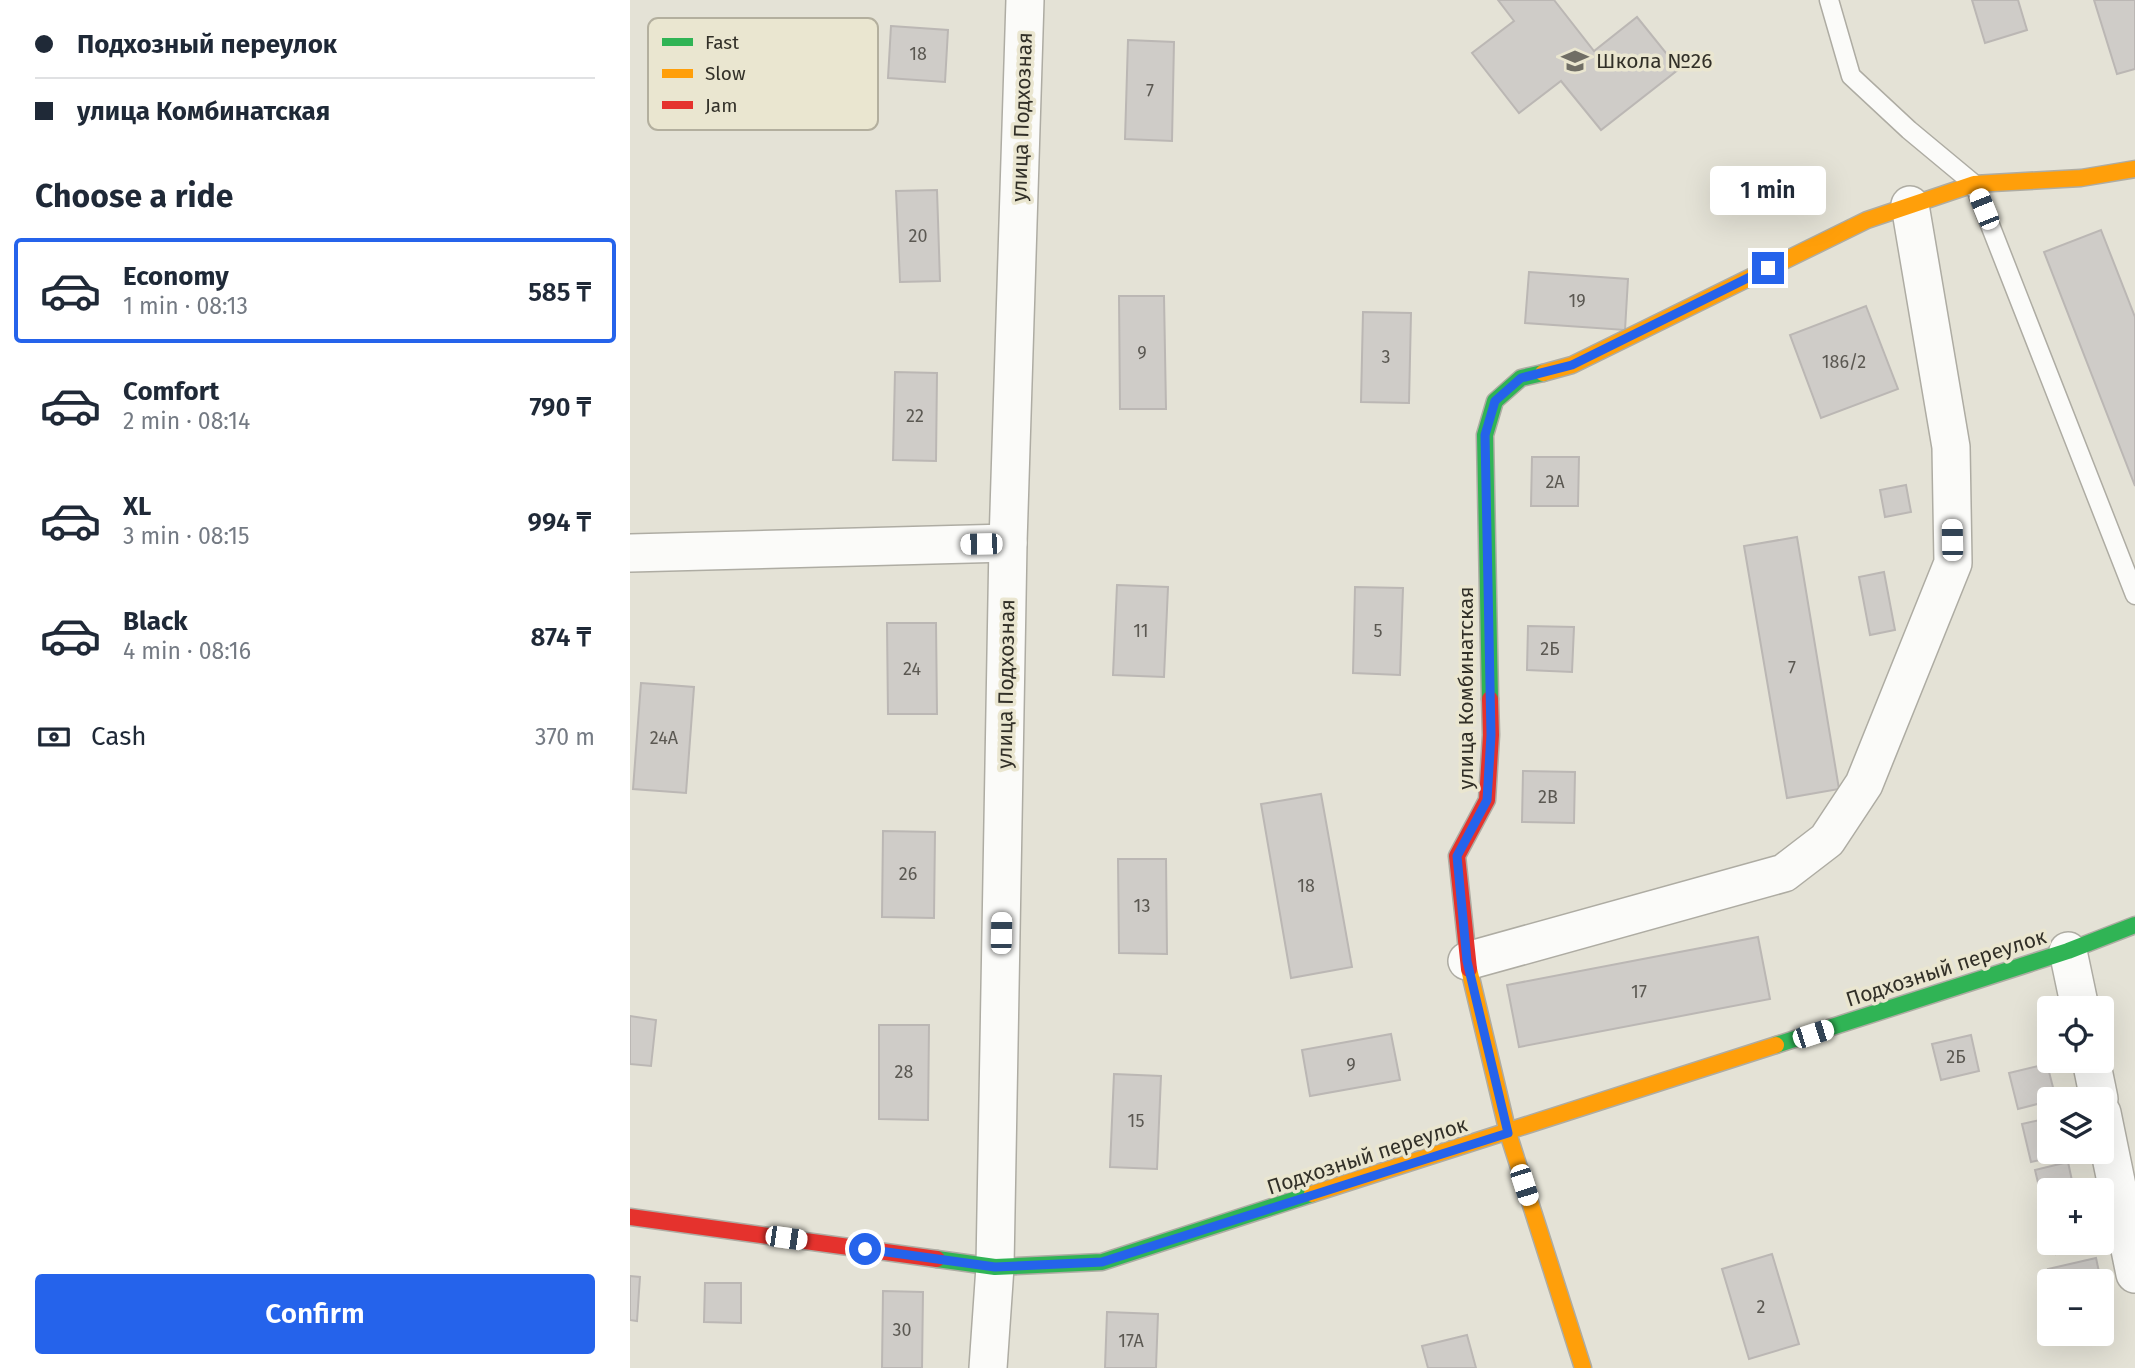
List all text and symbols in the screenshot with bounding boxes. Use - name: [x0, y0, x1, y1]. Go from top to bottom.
- legend: [648, 18, 878, 130]
- text: Подхозный переулок: [77, 29, 337, 60]
- text: Fast: [705, 31, 739, 54]
- street label: улица Подхозная: [1006, 32, 1038, 202]
- house number: 18: [909, 43, 927, 65]
- school or university icon: Школа №26: [1560, 46, 1590, 76]
- place label: Школа №26: [1596, 48, 1712, 74]
- text: Slow: [705, 62, 746, 85]
- house number: 7: [1146, 80, 1154, 102]
- text: Jam: [705, 94, 737, 117]
- text: улица Комбинатская: [77, 96, 330, 127]
- callout: 1 min: [1710, 166, 1826, 216]
- text: 1 min: [1740, 176, 1796, 204]
- text: Choose a ride: [35, 177, 233, 215]
- car: [1967, 186, 2002, 232]
- house number: 20: [909, 225, 927, 247]
- route end: [1752, 252, 1784, 284]
- icon: car: [39, 259, 102, 322]
- text: Economy: [123, 261, 229, 292]
- text: 585 ₸: [528, 277, 591, 308]
- house number: 19: [1568, 290, 1586, 312]
- text: 1 min · 08:13: [123, 292, 248, 320]
- house number: 9: [1137, 342, 1147, 364]
- house number: 3: [1382, 346, 1390, 368]
- house number: 186/2: [1822, 351, 1866, 373]
- icon: car: [39, 374, 102, 437]
- text: Comfort: [123, 376, 219, 407]
- text: 790 ₸: [529, 392, 591, 423]
- house number: 22: [906, 405, 924, 427]
- text: 2 min · 08:14: [123, 407, 250, 435]
- house number: 2А: [1545, 471, 1565, 493]
- icon: car: [39, 489, 102, 552]
- text: XL: [123, 491, 151, 522]
- text: 994 ₸: [528, 507, 591, 538]
- car: [1942, 519, 1963, 561]
- text: 3 min · 08:15: [123, 522, 250, 550]
- car: [960, 533, 1003, 555]
- street label: улица Комбинатская: [1453, 586, 1479, 790]
- street label: улица Подхозная: [992, 599, 1020, 769]
- icon: car: [39, 604, 102, 667]
- text: Black: [123, 606, 188, 637]
- house number: 11: [1133, 620, 1149, 642]
- house number: 5: [1373, 620, 1383, 642]
- text: 874 ₸: [530, 622, 591, 653]
- text: 4 min · 08:16: [123, 637, 251, 665]
- house number: 2Б: [1540, 638, 1560, 660]
- house number: 7: [1788, 657, 1796, 679]
- house number: 24: [903, 658, 921, 680]
- icon: cash: [35, 718, 73, 756]
- text: Cash: [91, 721, 147, 752]
- text: 370 m: [535, 723, 595, 751]
- house number: 24А: [650, 727, 679, 749]
- house number: 2В: [1538, 786, 1558, 808]
- house number: 26: [899, 863, 917, 885]
- house number: 18: [1297, 875, 1315, 897]
- house number: 13: [1134, 895, 1150, 917]
- car: [991, 912, 1012, 954]
- street label: Подхозный переулок: [1842, 923, 2050, 1013]
- house number: 17: [1631, 981, 1647, 1003]
- map controls: [2037, 996, 2114, 1346]
- button: locate: [2037, 996, 2114, 1073]
- car: [1790, 1018, 1837, 1050]
- house number: 2Б: [1946, 1046, 1966, 1068]
- house number: 9: [1346, 1054, 1356, 1076]
- house number: 28: [895, 1061, 913, 1083]
- button: layers: [2037, 1087, 2114, 1164]
- house number: 15: [1128, 1110, 1144, 1132]
- street label: Подхозный переулок: [1263, 1111, 1471, 1201]
- car: [1508, 1162, 1541, 1208]
- button: +: [2037, 1178, 2114, 1255]
- car: [764, 1225, 809, 1251]
- route start: [849, 1233, 881, 1265]
- button: −: [2037, 1269, 2114, 1346]
- button: Confirm: [35, 1274, 595, 1354]
- house number: 2: [1757, 1296, 1766, 1318]
- house number: 30: [892, 1319, 912, 1341]
- house number: 17А: [1118, 1330, 1144, 1352]

